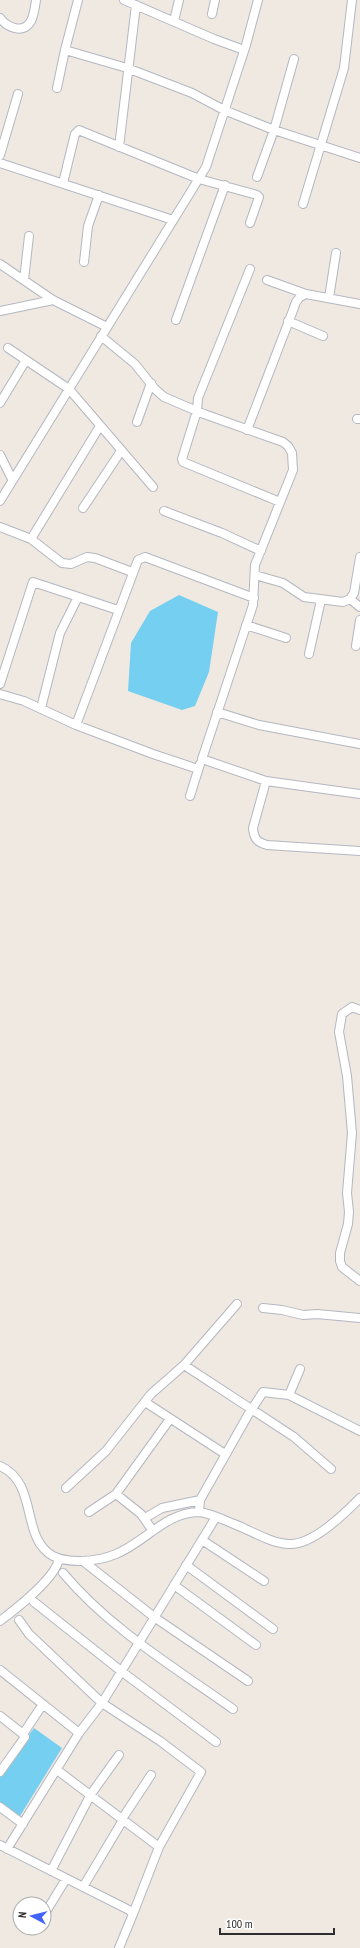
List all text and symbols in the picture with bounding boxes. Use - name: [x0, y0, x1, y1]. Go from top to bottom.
- north arrow: [12, 1896, 52, 1936]
- scale bar: [220, 1910, 334, 1936]
- text: N: [15, 1911, 29, 1919]
- text: 100 m: [226, 1916, 253, 1931]

